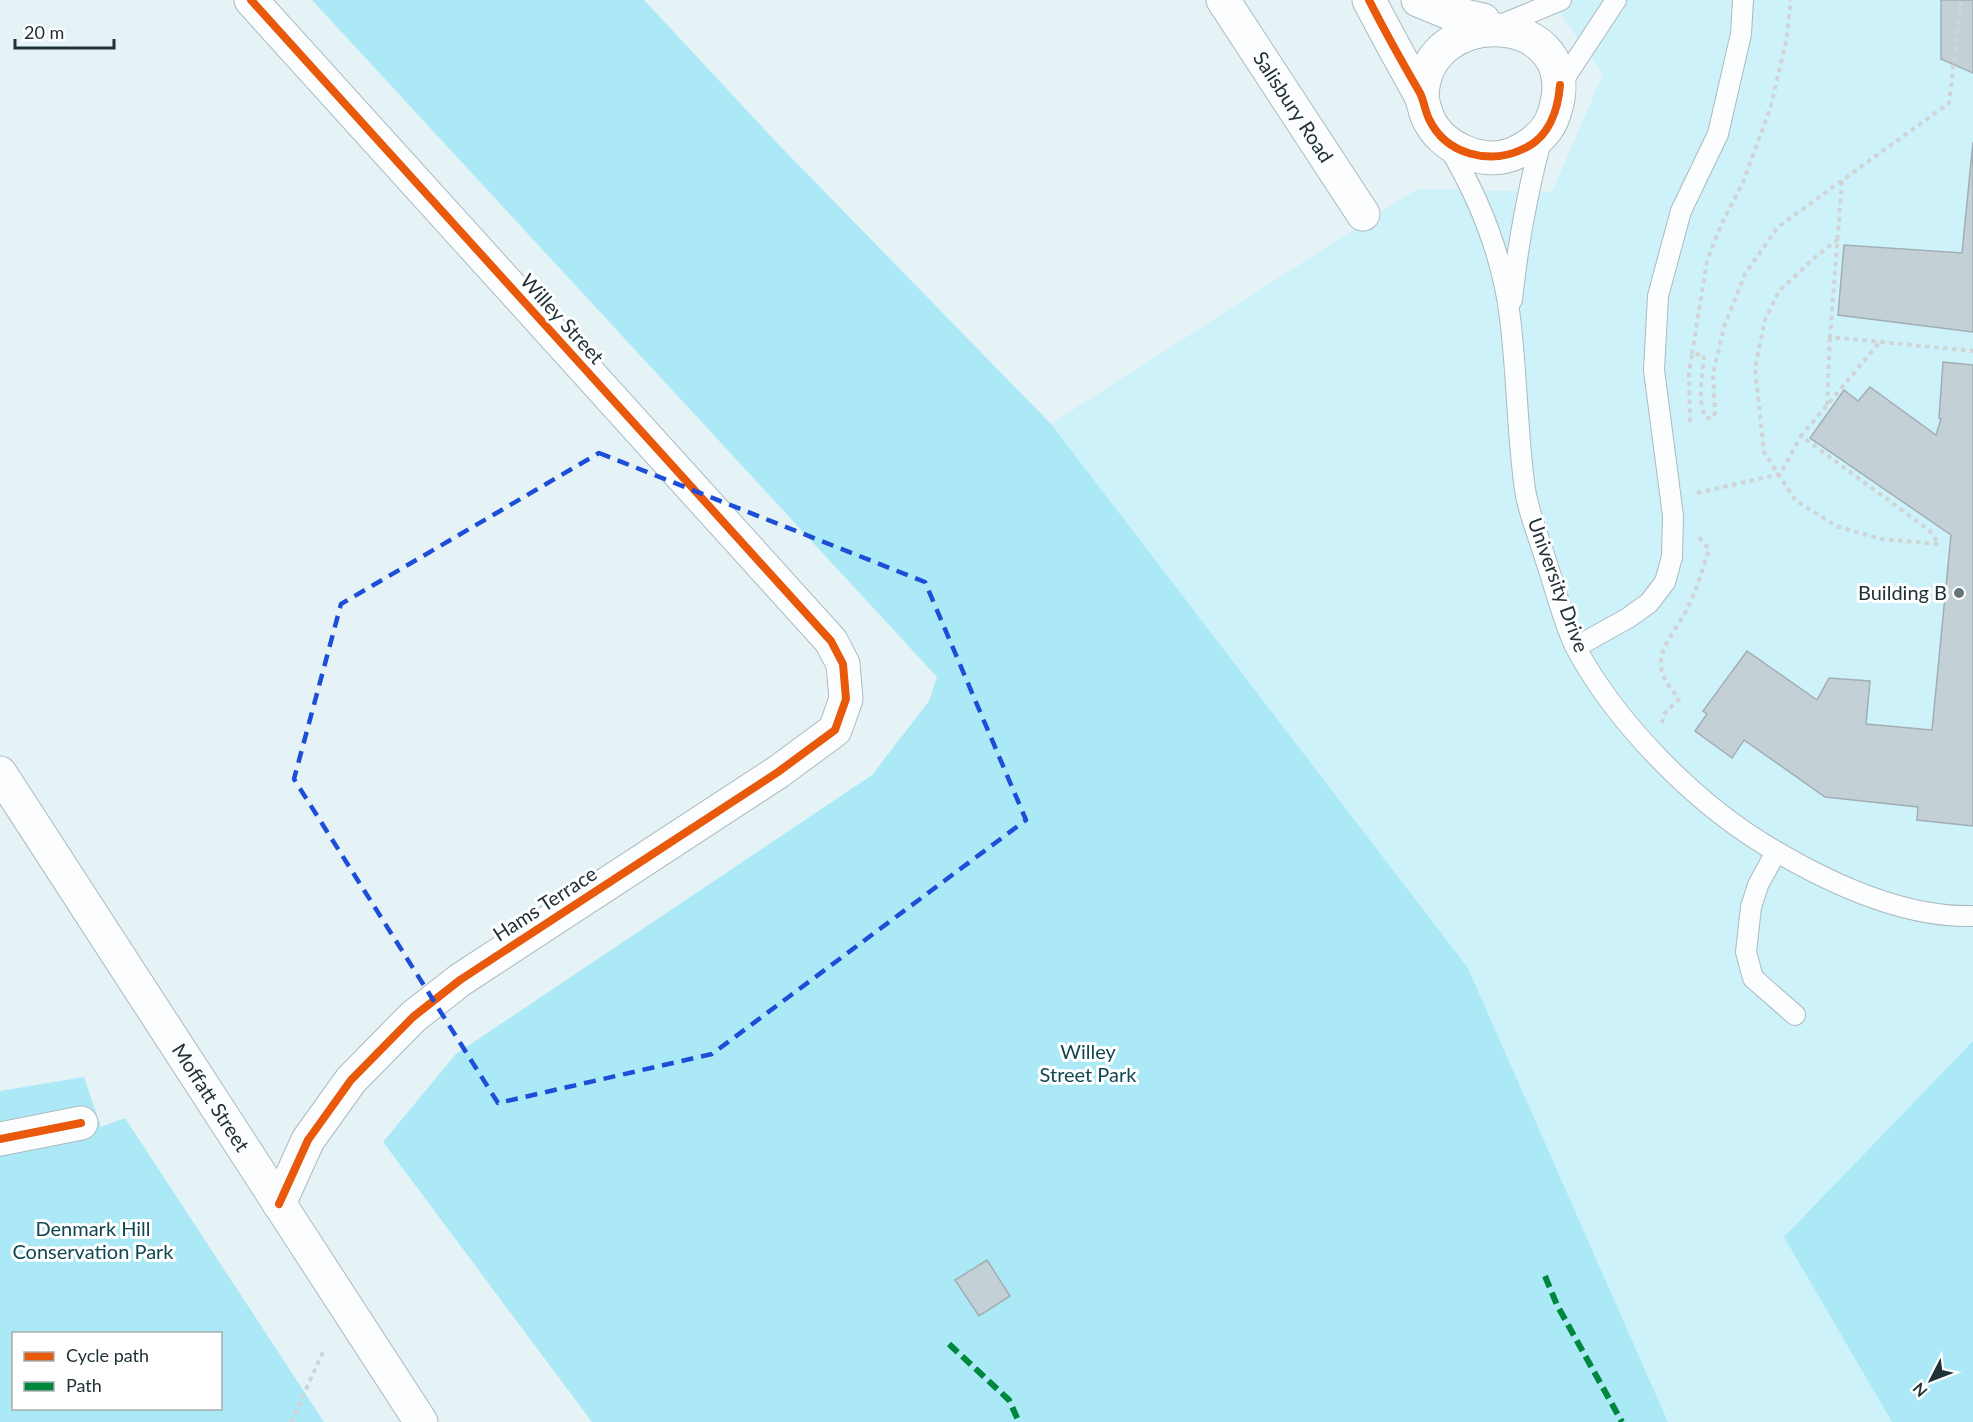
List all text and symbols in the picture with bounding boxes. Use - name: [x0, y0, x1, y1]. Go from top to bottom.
- scale bar: [15, 12, 114, 50]
- text: 20 m: [24, 21, 64, 43]
- street label: Salisbury Road: [1249, 46, 1339, 167]
- street label: Willey Street: [516, 268, 609, 368]
- street label: University Drive: [1523, 514, 1594, 655]
- place label: Building B: [1858, 580, 1947, 604]
- marker: Building B: [1952, 586, 1966, 600]
- street label: Hams Terrace: [488, 861, 601, 946]
- street label: Moffatt Street: [168, 1039, 255, 1156]
- park label: Willey Street Park: [1040, 1039, 1137, 1086]
- park label: Denmark Hill Conservation Park: [12, 1216, 174, 1263]
- legend: [12, 1332, 222, 1410]
- text: Cycle path: [66, 1344, 149, 1366]
- north arrow: [1901, 1350, 1961, 1410]
- text: Path: [66, 1374, 102, 1396]
- text: N: [1908, 1379, 1931, 1401]

